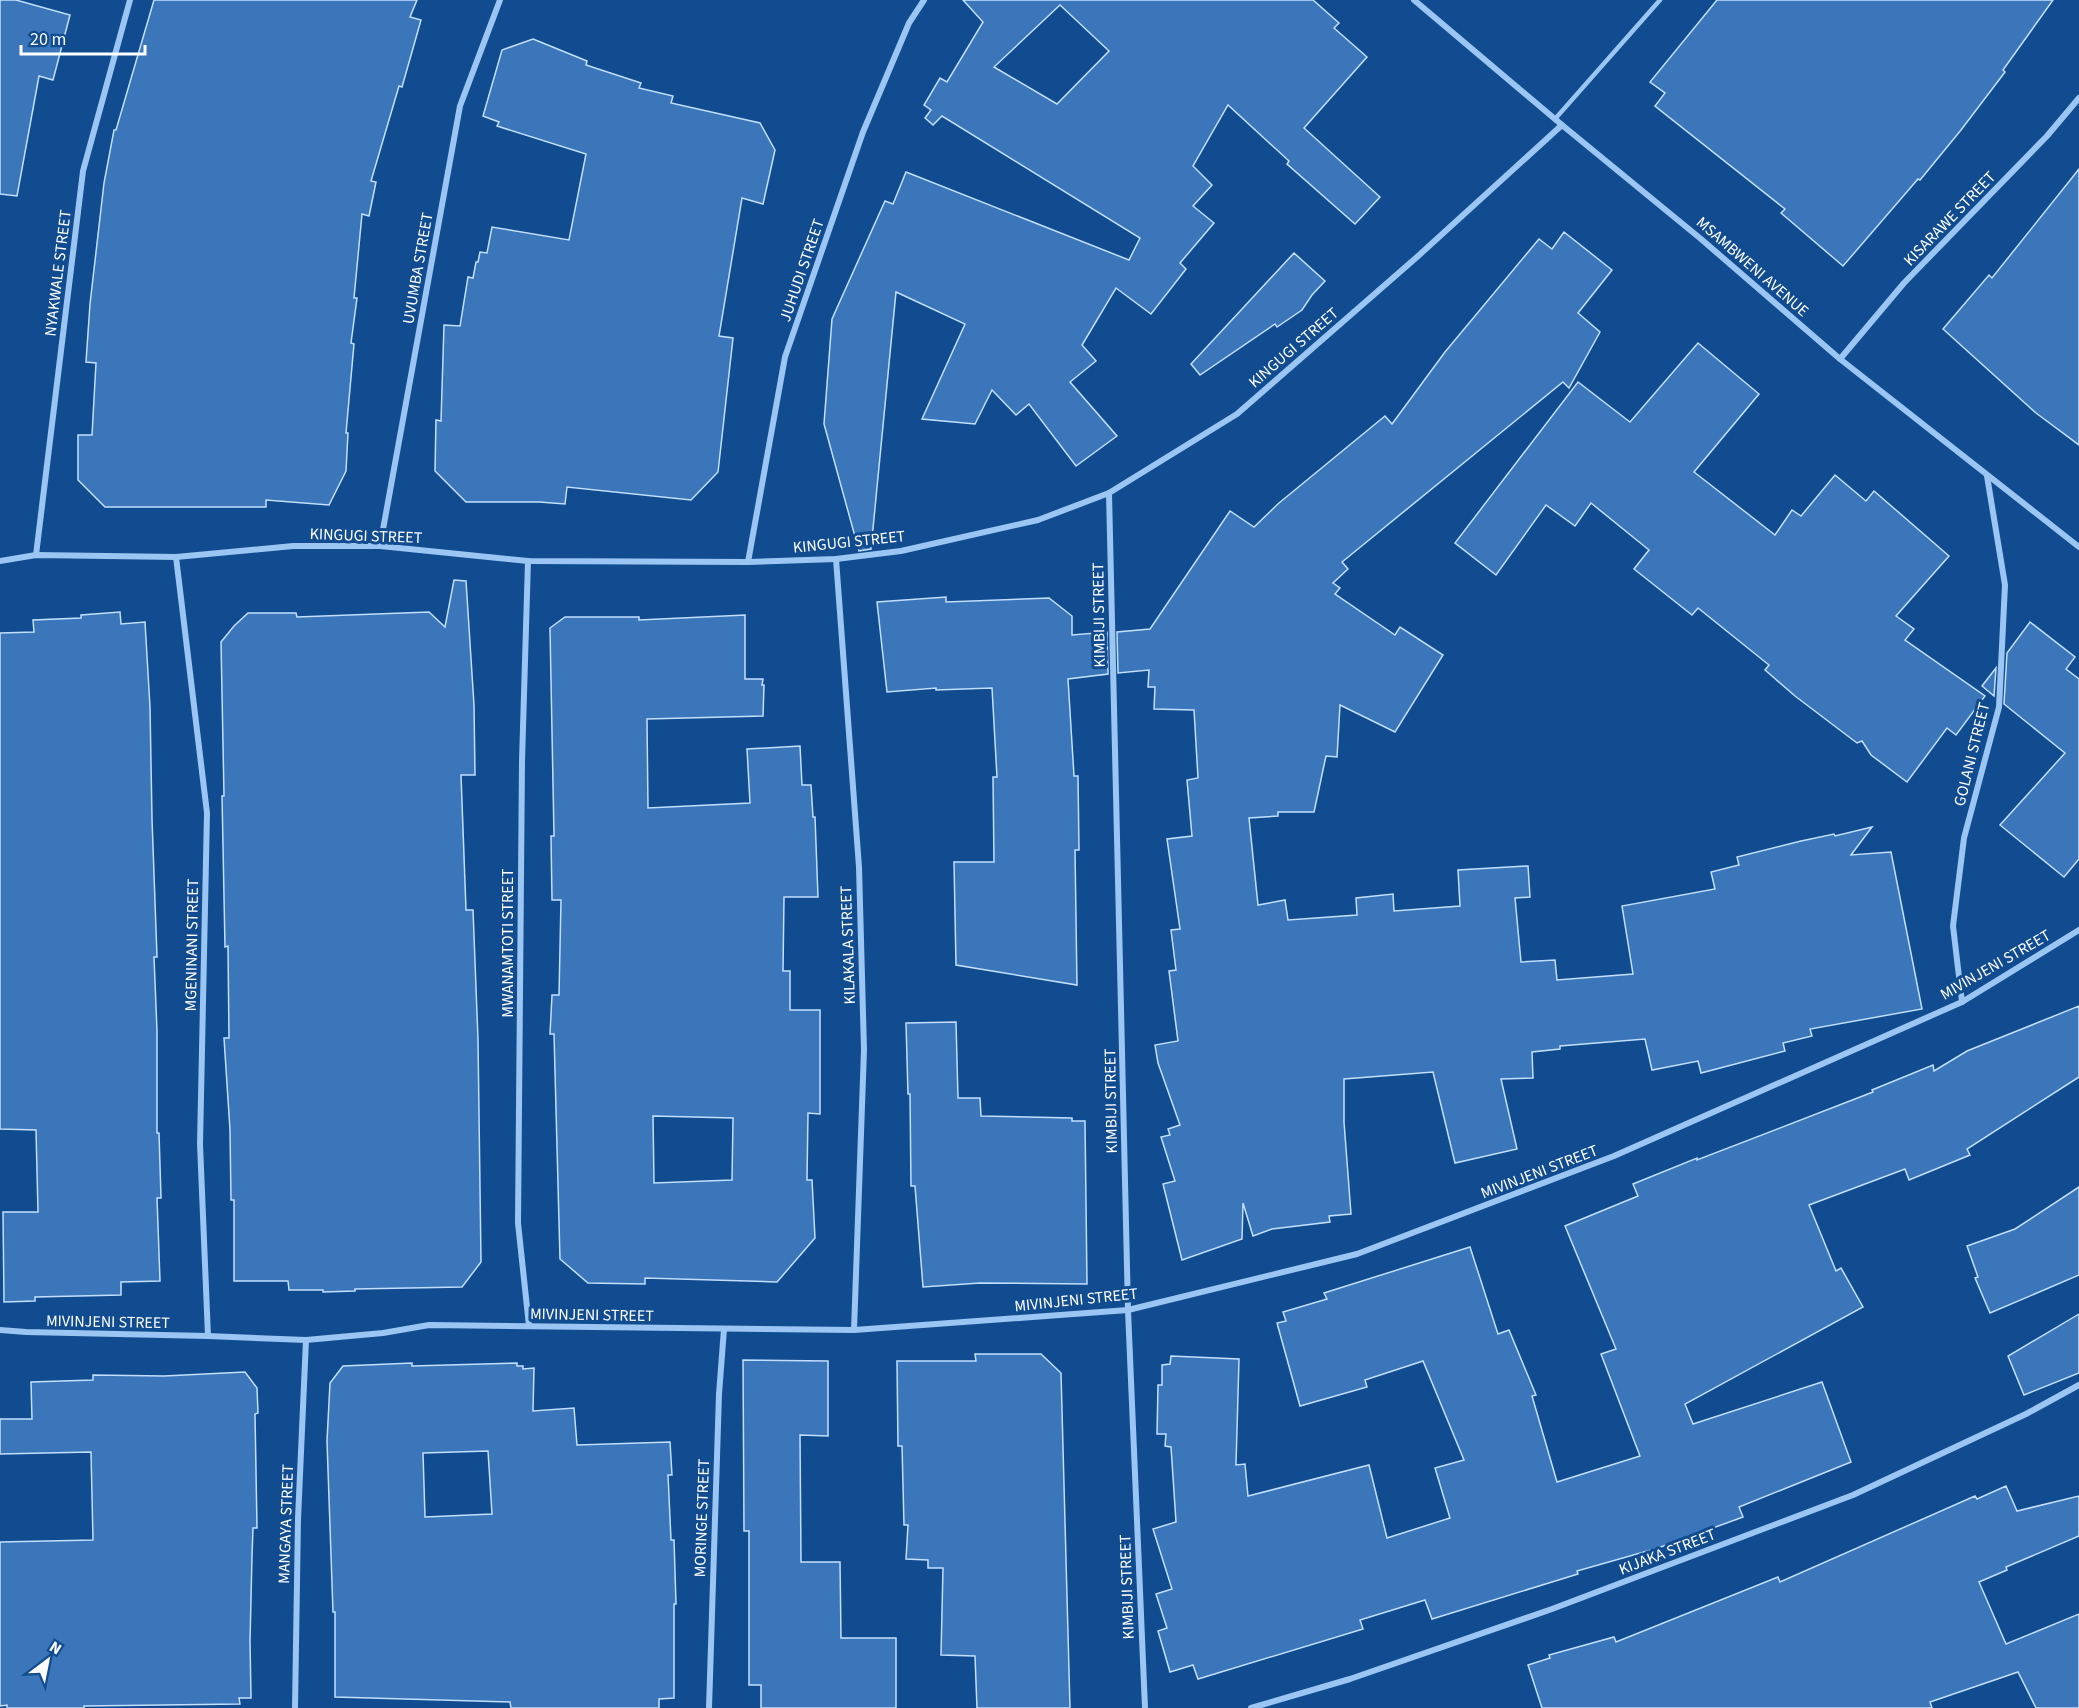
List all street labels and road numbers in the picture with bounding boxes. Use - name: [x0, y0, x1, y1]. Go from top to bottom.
- street label: KISARAWE STREET: [1899, 166, 2001, 271]
- street label: NYAKWALE STREET: [39, 208, 77, 338]
- street label: UVUMBA STREET: [397, 210, 439, 326]
- street label: MSAMBWENI AVENUE: [1691, 212, 1813, 322]
- street label: JUHUDI STREET: [774, 216, 830, 325]
- street label: KINGUGI STREET: [1244, 302, 1344, 393]
- street label: KINGUGI STREET: [309, 523, 423, 549]
- street label: KINGUGI STREET: [792, 525, 907, 559]
- street label: KIMBIJI STREET: [1087, 562, 1111, 668]
- street label: GOLANI STREET: [1948, 700, 1996, 808]
- street label: MWANAMTOTI STREET: [497, 868, 519, 1018]
- street label: MGENINANI STREET: [180, 878, 204, 1012]
- street label: KILAKALA STREET: [835, 885, 861, 1005]
- street label: MIVINJENI STREET: [1936, 924, 2055, 1005]
- street label: KIMBIJI STREET: [1099, 1048, 1123, 1154]
- street label: MIVINJENI STREET: [1478, 1139, 1602, 1204]
- street label: MIVINJENI STREET: [1013, 1283, 1139, 1317]
- street label: MIVINJENI STREET: [530, 1303, 655, 1327]
- street label: MIVINJENI STREET: [46, 1310, 171, 1334]
- street label: MORINGE STREET: [689, 1458, 715, 1578]
- street label: MANGAYA STREET: [273, 1463, 299, 1584]
- street label: KIJAKA STREET: [1616, 1523, 1719, 1581]
- street label: KIMBIJI STREET: [1114, 1534, 1140, 1640]

